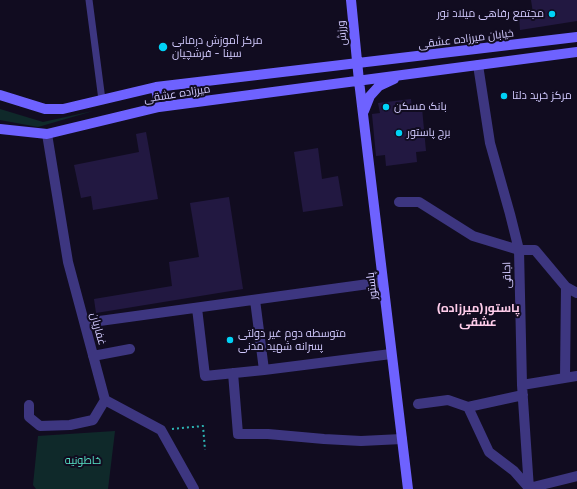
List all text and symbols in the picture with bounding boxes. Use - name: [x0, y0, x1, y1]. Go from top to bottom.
- place label: مجتمع رفاهی میلاد نور: [437, 7, 544, 21]
- marker: مجتمع رفاهی میلاد نور: [547, 9, 557, 19]
- street label: ورزش: [334, 20, 350, 46]
- street label: خیابان میرزاده عشقی: [417, 27, 515, 51]
- place label: مرکز آموزش درمانی سینا - فرشچیان: [172, 34, 262, 60]
- marker: مرکز آموزش درمانی سینا - فرشچیان: [157, 41, 169, 53]
- street label: میرزاده عشقی: [143, 82, 211, 106]
- place label: مرکز خرید دلتا: [512, 89, 572, 103]
- marker: مرکز خرید دلتا: [499, 91, 509, 101]
- place label: بانک مسکن: [394, 100, 447, 114]
- marker: بانک مسکن: [381, 102, 391, 112]
- place label: برج پاستور: [407, 126, 450, 140]
- marker: برج پاستور: [394, 128, 404, 138]
- street label: اجاقی: [500, 262, 514, 288]
- street label: پاستور: [364, 271, 380, 301]
- district label: (پاستور(میرزاده عشقی: [436, 301, 520, 329]
- street label: غفاریان: [87, 311, 109, 347]
- place label: متوسطه دوم غیر دولتی پسرانه شهید مدنی: [238, 327, 346, 353]
- marker: متوسطه دوم غیر دولتی پسرانه شهید مدنی: [225, 335, 235, 345]
- park label: خاطونیه: [65, 454, 101, 468]

